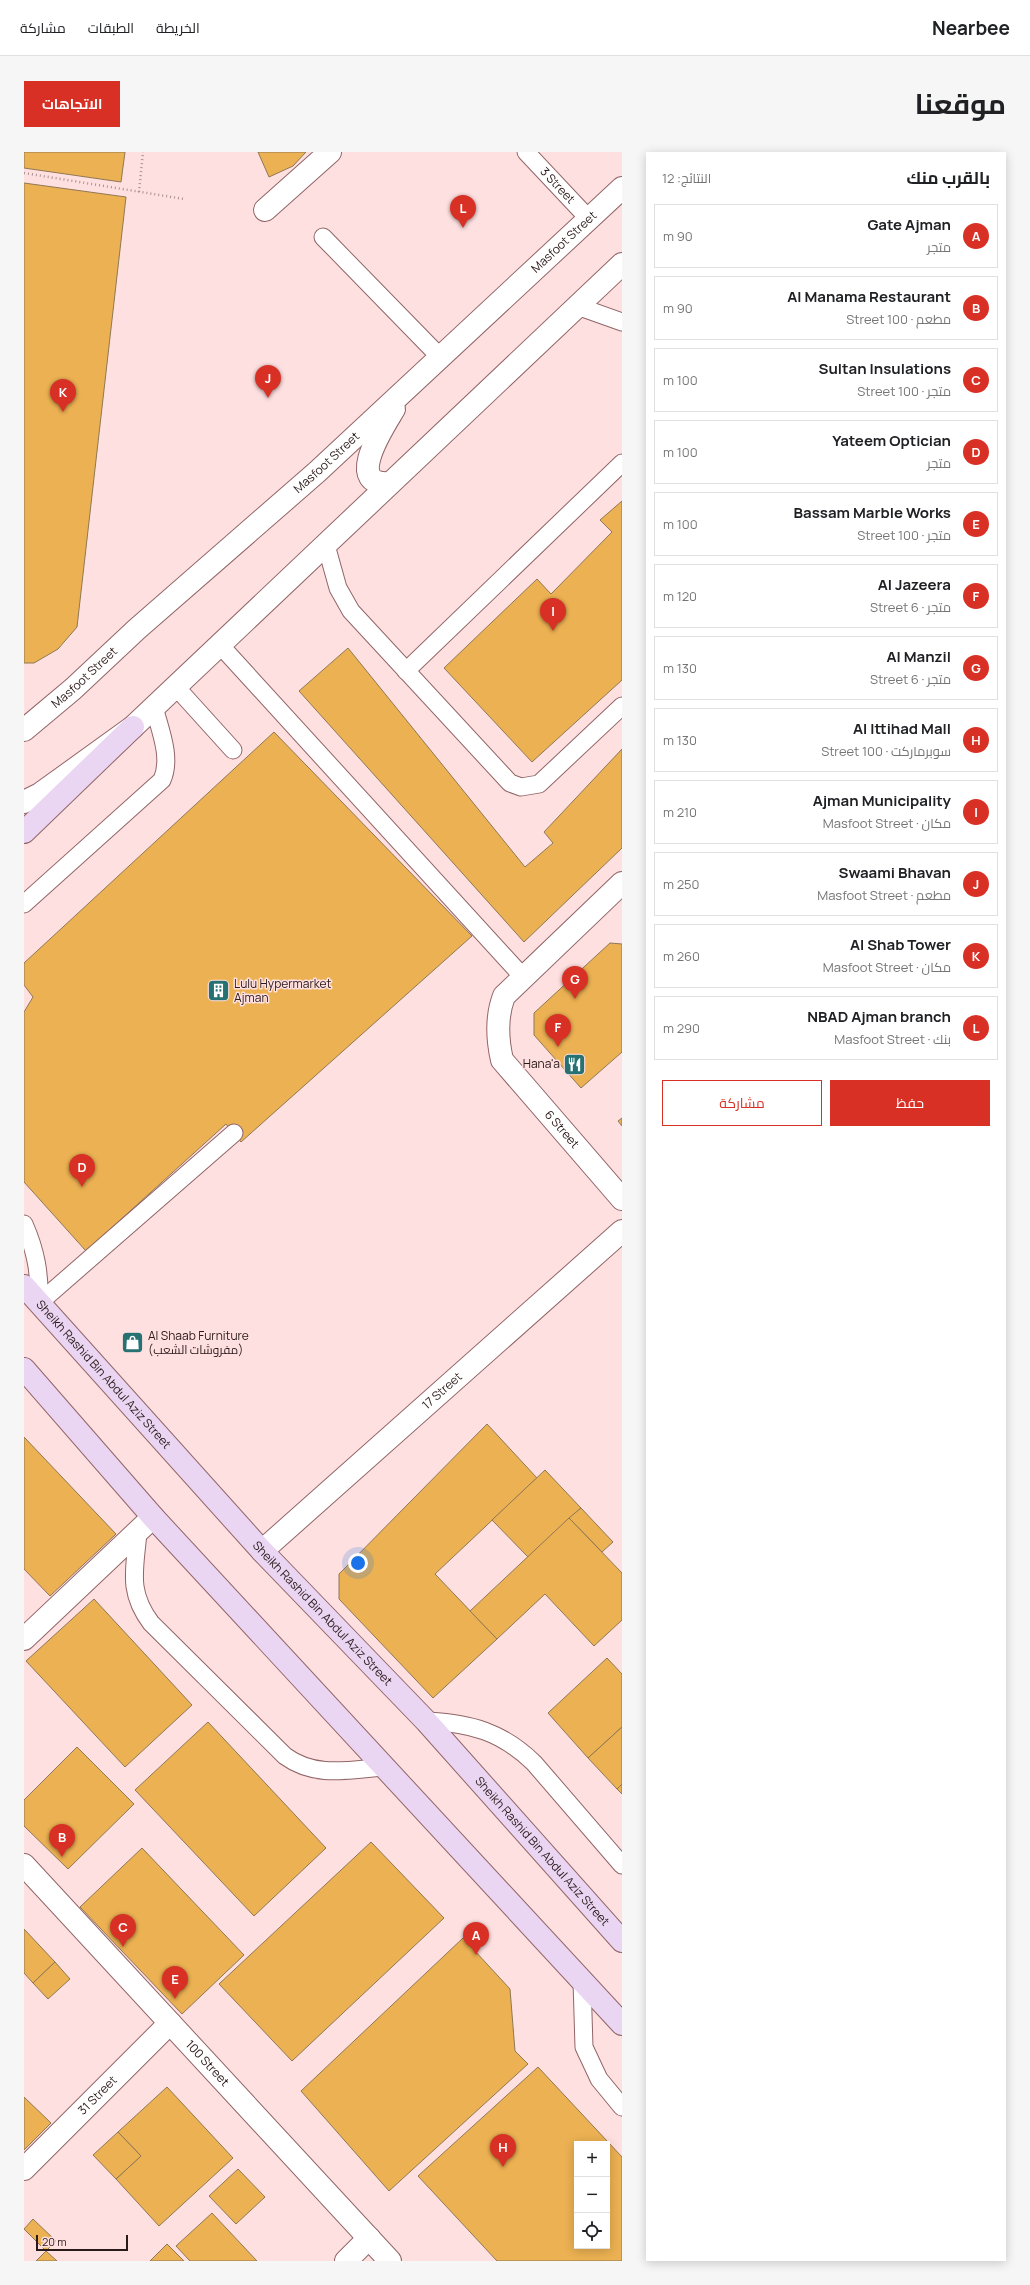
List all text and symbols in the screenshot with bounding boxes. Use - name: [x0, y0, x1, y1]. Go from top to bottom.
- text: Nearbee: [932, 15, 1010, 41]
- text: مشاركة: [20, 18, 66, 37]
- text: الطبقات: [88, 18, 134, 37]
- text: الخريطة: [156, 18, 200, 37]
- button: الاتجاهات: [24, 81, 120, 127]
- text: موقعنا: [915, 84, 1006, 122]
- street label: 3 Street: [537, 163, 579, 207]
- text: بالقرب منك: [906, 166, 990, 189]
- text: النتائج: 12: [662, 169, 711, 187]
- pin: L: [450, 195, 476, 228]
- street label: Masfoot Street: [527, 207, 600, 276]
- text: Gate Ajman: [867, 214, 951, 235]
- text: 90 m: [663, 227, 693, 245]
- text: A: [972, 227, 980, 245]
- text: متجر: [927, 238, 951, 256]
- text: Al Manama Restaurant: [787, 286, 951, 307]
- text: 90 m: [663, 299, 693, 317]
- text: B: [972, 299, 980, 317]
- text: مطعم · 100 Street: [846, 310, 951, 328]
- text: Sultan Insulations: [819, 358, 951, 379]
- pin: J: [255, 365, 281, 398]
- text: 100 m: [663, 371, 698, 389]
- text: C: [971, 371, 981, 389]
- pin: K: [50, 379, 76, 412]
- text: متجر · 100 Street: [857, 382, 951, 400]
- street label: Masfoot Street: [290, 428, 363, 497]
- text: Yateem Optician: [832, 430, 951, 451]
- text: 100 m: [663, 443, 698, 461]
- text: D: [971, 443, 981, 461]
- text: متجر: [927, 454, 951, 472]
- text: Bassam Marble Works: [794, 502, 951, 523]
- text: 100 m: [663, 515, 698, 533]
- text: E: [972, 515, 980, 533]
- text: متجر · 100 Street: [857, 526, 951, 544]
- text: Al Jazeera: [878, 574, 951, 595]
- text: 120 m: [663, 587, 697, 605]
- text: F: [973, 587, 979, 605]
- pin: I: [540, 598, 566, 631]
- text: متجر · 6 Street: [870, 598, 951, 616]
- street label: Masfoot Street: [47, 643, 121, 712]
- text: Al Manzil: [886, 646, 951, 667]
- text: 130 m: [663, 659, 697, 677]
- text: G: [971, 659, 981, 677]
- text: متجر · 6 Street: [870, 670, 951, 688]
- text: Al Ittihad Mall: [853, 718, 951, 739]
- text: 130 m: [663, 731, 697, 749]
- text: H: [971, 731, 981, 749]
- text: سوبرماركت · 100 Street: [821, 742, 951, 760]
- text: Ajman Municipality: [813, 790, 951, 811]
- text: 210 m: [663, 803, 697, 821]
- text: I: [974, 803, 978, 821]
- text: مكان · Masfoot Street: [823, 814, 951, 832]
- text: Swaami Bhavan: [839, 862, 951, 883]
- text: 250 m: [663, 875, 700, 893]
- text: J: [973, 875, 979, 893]
- text: مطعم · Masfoot Street: [817, 886, 951, 904]
- text: Al Shab Tower: [850, 934, 951, 955]
- text: 260 m: [663, 947, 700, 965]
- text: K: [972, 947, 980, 965]
- text: مكان · Masfoot Street: [823, 958, 951, 976]
- pin: G: [562, 966, 588, 999]
- place label: Lulu Hypermarket Ajman: [234, 975, 332, 1006]
- building icon: Lulu Hypermarket Ajman: [206, 978, 232, 1004]
- text: NBAD Ajman branch: [807, 1006, 951, 1027]
- pin: F: [545, 1014, 571, 1047]
- text: 290 m: [663, 1019, 700, 1037]
- text: L: [973, 1019, 979, 1037]
- text: بنك · Masfoot Street: [834, 1030, 951, 1048]
- restaurant icon: Hana'a: [562, 1051, 588, 1077]
- place label: Hana'a: [523, 1055, 560, 1072]
- button: مشاركة: [662, 1080, 822, 1126]
- button: حفظ: [830, 1080, 990, 1126]
- street label: 6 Street: [541, 1106, 584, 1152]
- pin: D: [69, 1154, 95, 1187]
- street label: Sheikh Rashid Bin Abdul Aziz Street: [33, 1296, 175, 1452]
- place label: Al Shaab Furniture (مفروشات الشعب): [148, 1327, 249, 1358]
- shop icon: Al Shaab Furniture (مفروشات الشعب): [120, 1330, 146, 1356]
- street label: 17 Street: [418, 1368, 466, 1413]
- street label: Sheikh Rashid Bin Abdul Aziz Street: [249, 1537, 396, 1689]
- your location: [348, 1553, 368, 1573]
- street label: Sheikh Rashid Bin Abdul Aziz Street: [471, 1773, 614, 1930]
- pin: B: [49, 1824, 75, 1857]
- pin: C: [110, 1914, 136, 1947]
- pin: A: [463, 1922, 489, 1955]
- pin: E: [162, 1966, 188, 1999]
- street label: 100 Street: [182, 2036, 233, 2090]
- street label: 31 Street: [74, 2072, 121, 2118]
- pin: H: [490, 2134, 516, 2167]
- map controls: [574, 2141, 610, 2249]
- button: +: [574, 2141, 610, 2177]
- button: −: [574, 2177, 610, 2213]
- button: locate: [574, 2213, 610, 2249]
- scale bar: [36, 2233, 128, 2252]
- text: 20 m: [42, 2234, 67, 2249]

